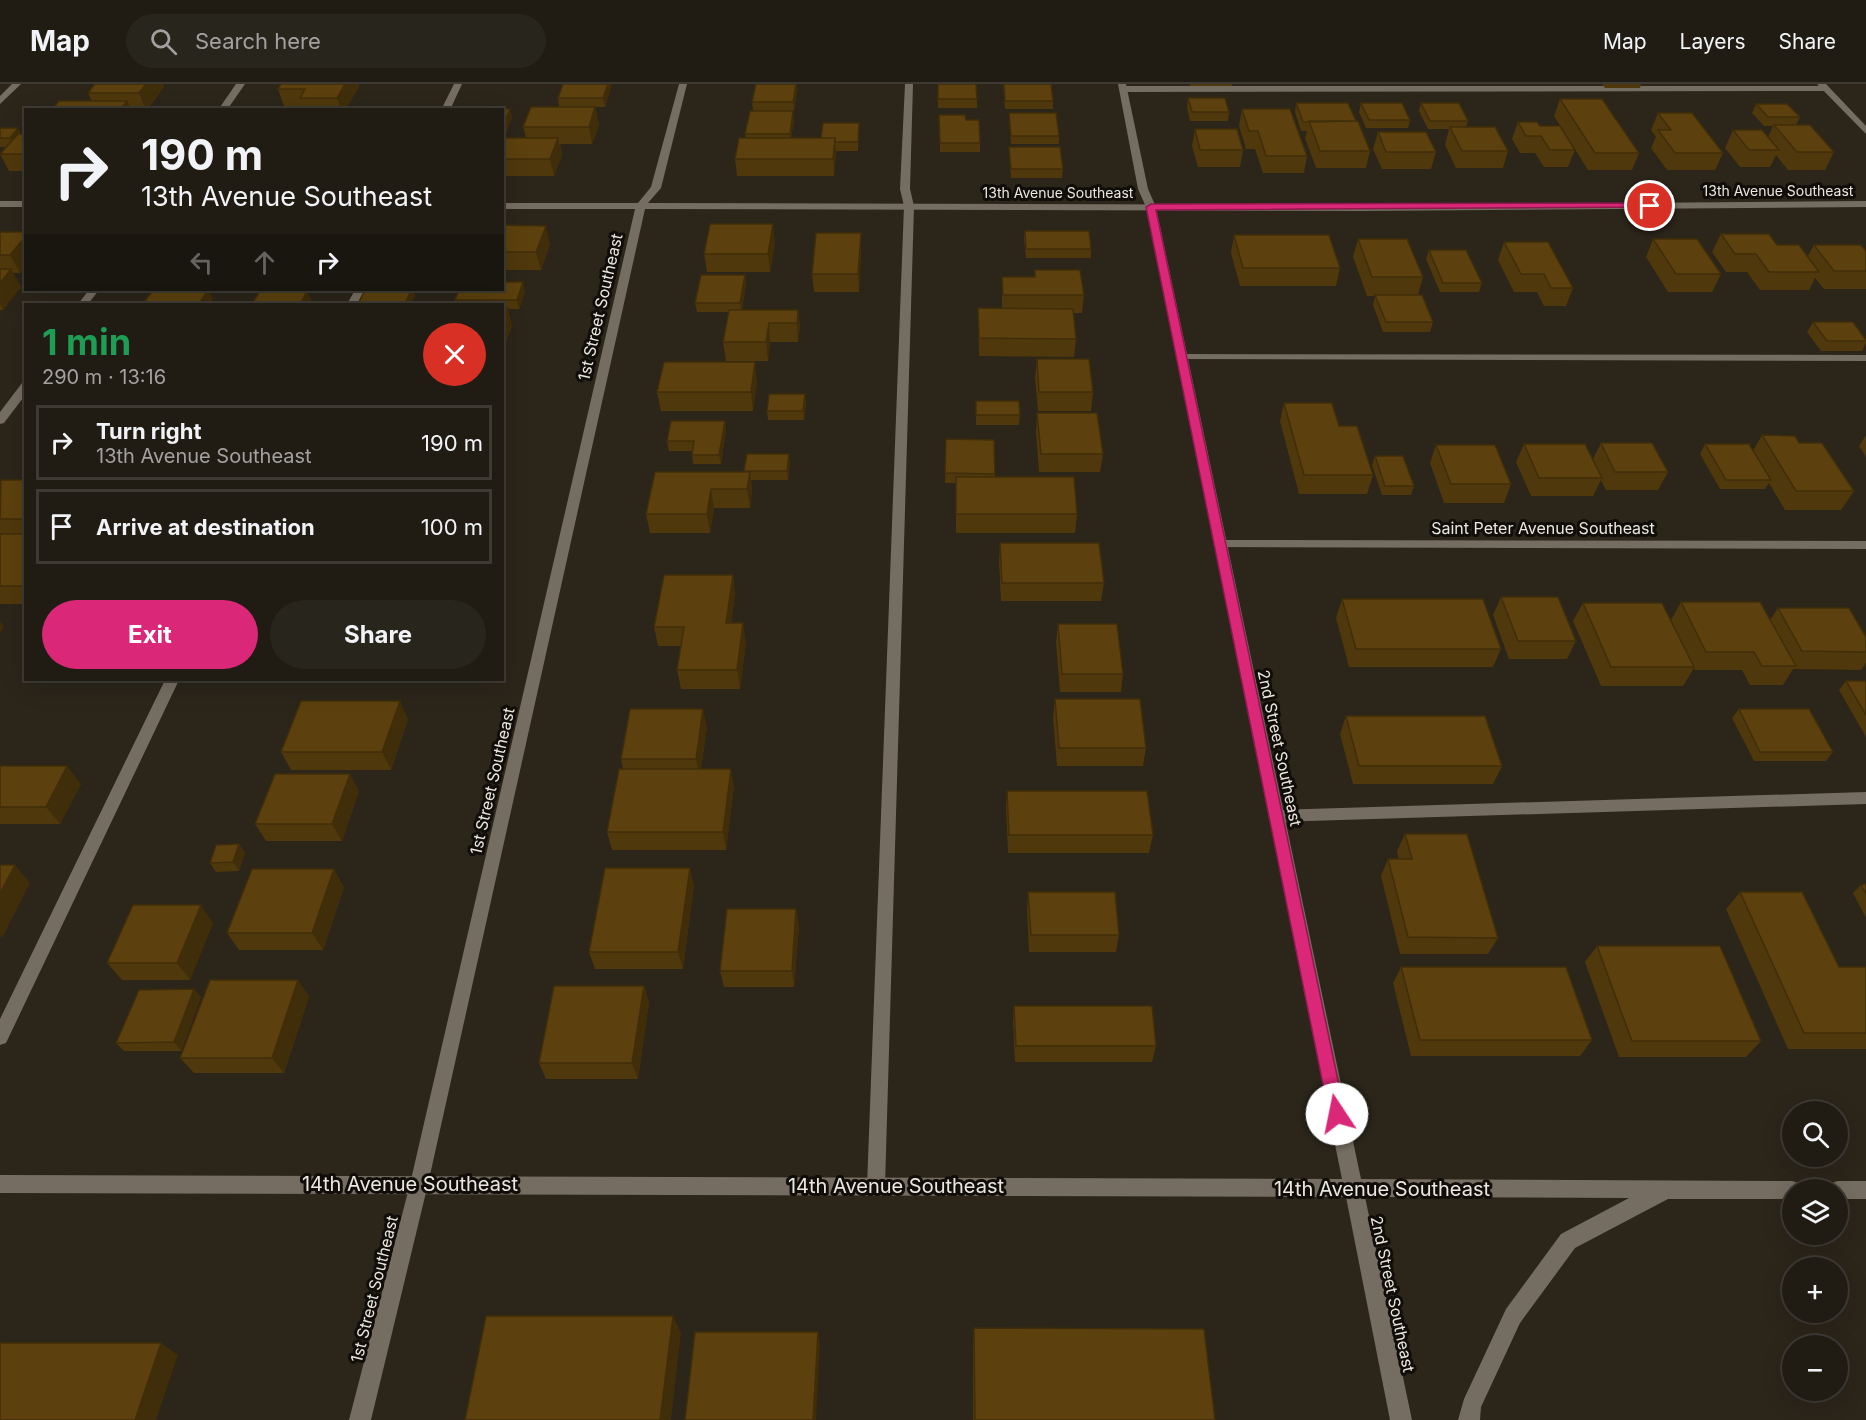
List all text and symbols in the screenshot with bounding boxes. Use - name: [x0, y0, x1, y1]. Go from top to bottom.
- search box: [126, 14, 546, 68]
- text: Map: [30, 24, 90, 58]
- icon: search: [147, 25, 180, 58]
- text: Search here: [195, 28, 321, 54]
- text: Map: [1603, 29, 1647, 54]
- text: Layers: [1680, 29, 1746, 54]
- text: Share: [1779, 29, 1836, 54]
- text: 190 m: [141, 129, 263, 180]
- icon: right: [42, 132, 120, 210]
- text: 13th Avenue Southeast: [141, 180, 432, 213]
- pin: [1624, 180, 1675, 231]
- street label: 13th Avenue Southeast: [1703, 182, 1854, 199]
- street label: 13th Avenue Southeast: [983, 184, 1134, 201]
- icon: arrive: [1633, 189, 1666, 222]
- street label: 1st Street Southeast: [573, 231, 627, 383]
- icon: left: [185, 246, 218, 279]
- icon: ahead: [248, 246, 281, 279]
- icon: right: [311, 246, 344, 279]
- text: 1 min: [42, 320, 131, 364]
- button: close: [423, 323, 486, 386]
- text: 290 m · 13:16: [42, 365, 166, 389]
- text: Turn right: [96, 418, 202, 444]
- icon: right: [45, 426, 78, 459]
- text: 190 m: [421, 430, 483, 456]
- text: 13th Avenue Southeast: [96, 444, 312, 468]
- icon: arrive: [45, 510, 78, 543]
- text: Arrive at destination: [96, 514, 315, 540]
- text: 100 m: [421, 514, 483, 540]
- street label: Saint Peter Avenue Southeast: [1431, 518, 1655, 538]
- button: Exit: [42, 600, 258, 669]
- button: Share: [270, 600, 486, 669]
- street label: 2nd Street Southeast: [1254, 668, 1306, 828]
- street label: 1st Street Southeast: [465, 705, 519, 857]
- position arrow: [1305, 1082, 1369, 1146]
- map controls: [1782, 1101, 1848, 1401]
- button: search: [1782, 1101, 1848, 1167]
- street label: 14th Avenue Southeast: [302, 1172, 519, 1196]
- street label: 14th Avenue Southeast: [788, 1174, 1005, 1198]
- street label: 14th Avenue Southeast: [1274, 1177, 1491, 1201]
- button: layers: [1782, 1179, 1848, 1245]
- street label: 1st Street Southeast: [346, 1214, 402, 1364]
- street label: 2nd Street Southeast: [1367, 1214, 1419, 1374]
- button: +: [1782, 1257, 1848, 1323]
- button: −: [1782, 1335, 1848, 1401]

